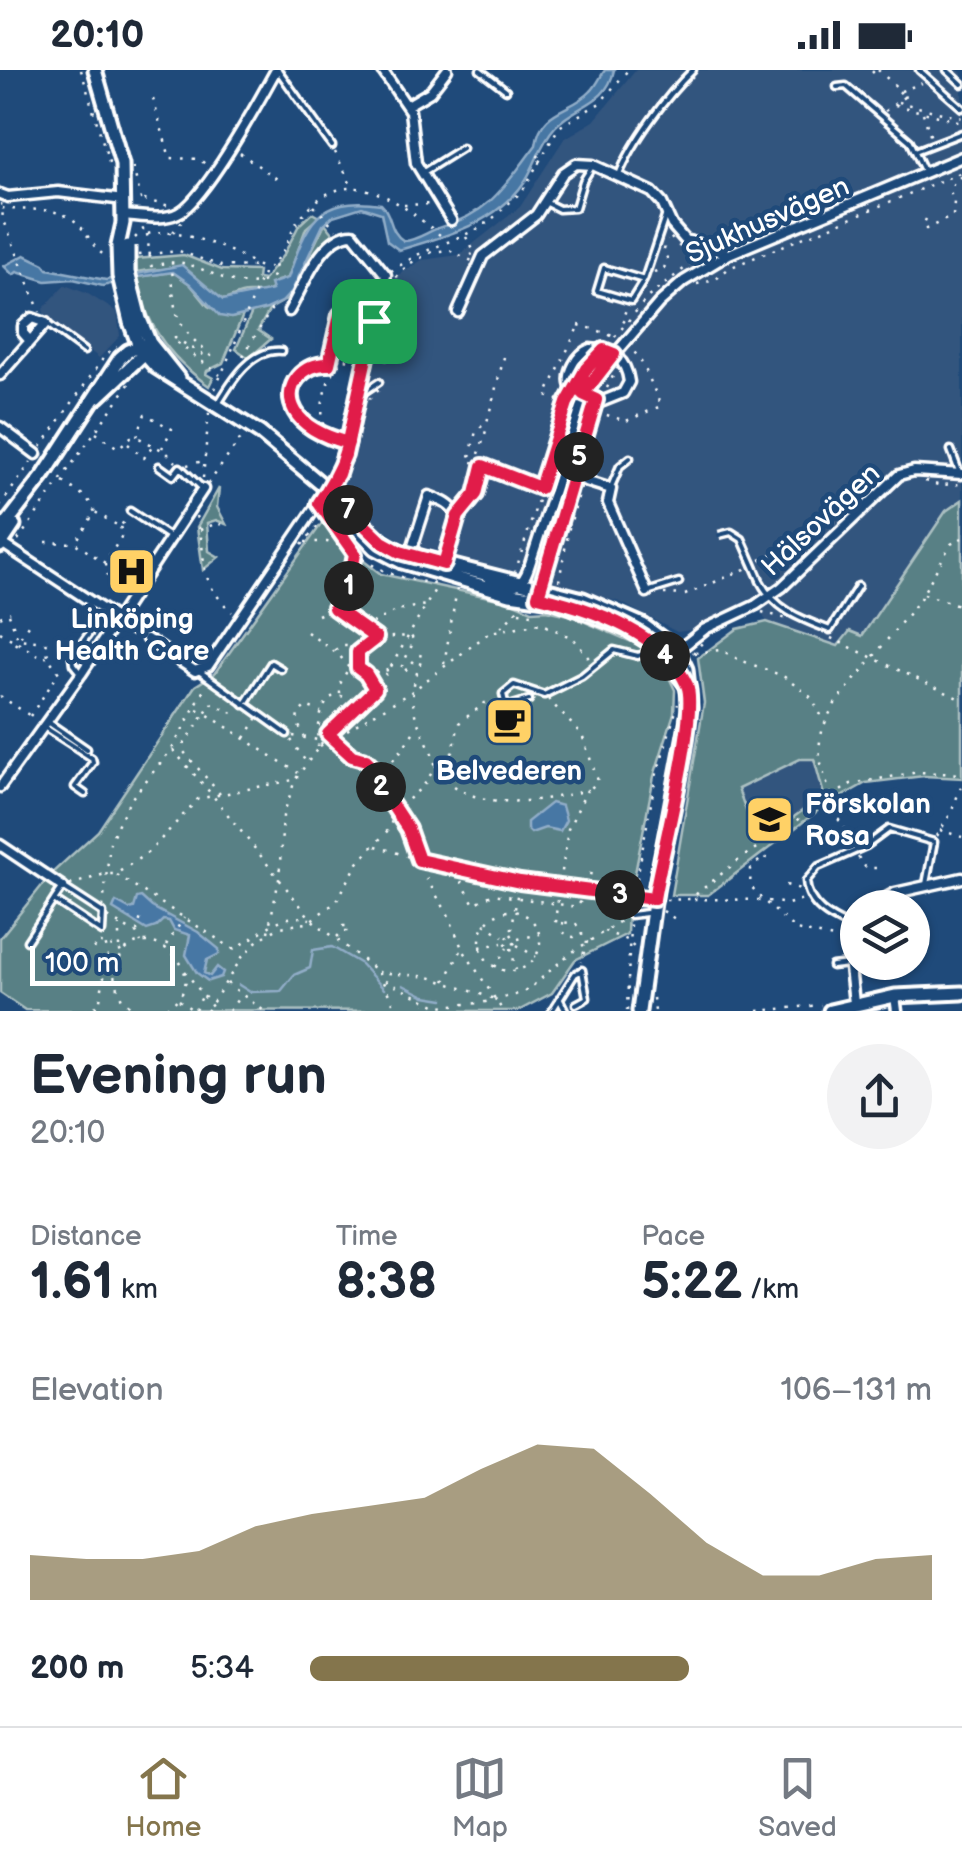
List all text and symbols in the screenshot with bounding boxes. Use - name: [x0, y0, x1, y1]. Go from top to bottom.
- text: 20:10: [50, 13, 145, 58]
- street label: Sjukhusvägen: [681, 170, 854, 271]
- pin: [332, 279, 417, 364]
- icon: arrive: [347, 294, 402, 349]
- pin: 5: [554, 432, 604, 482]
- text: 5: [571, 440, 587, 473]
- street label: Hälsovägen: [755, 457, 887, 583]
- pin: 7: [323, 485, 373, 535]
- text: 7: [340, 493, 356, 526]
- hospital icon: Linköping Health Care: [106, 545, 158, 597]
- pin: 1: [324, 561, 374, 611]
- text: 1: [343, 569, 355, 602]
- place label: Linköping Health Care: [55, 603, 209, 668]
- pin: 4: [640, 631, 690, 681]
- text: 4: [657, 639, 673, 672]
- cafe icon: Belvederen: [483, 696, 535, 748]
- place label: Belvederen: [436, 755, 582, 788]
- pin: 2: [356, 762, 406, 812]
- text: 2: [373, 770, 389, 803]
- place label: Förskolan Rosa: [805, 788, 931, 853]
- school or university icon: Förskolan Rosa: [744, 793, 796, 845]
- pin: 3: [595, 870, 645, 920]
- text: 3: [612, 878, 628, 911]
- map controls: [840, 890, 930, 980]
- button: layers: [840, 890, 930, 980]
- scale bar: [30, 941, 175, 986]
- text: 100 m: [45, 947, 119, 980]
- text: Evening run: [30, 1043, 327, 1110]
- button: share: [827, 1044, 932, 1149]
- text: 20:10: [30, 1114, 105, 1153]
- text: Distance: [30, 1220, 142, 1253]
- text: Time: [336, 1220, 398, 1253]
- text: Pace: [641, 1220, 705, 1253]
- text: 1.61: [30, 1253, 113, 1313]
- text: 8:38: [336, 1253, 437, 1313]
- text: 5:22: [641, 1253, 742, 1313]
- text: km: [113, 1273, 158, 1306]
- text: /km: [742, 1273, 799, 1306]
- text: Elevation: [30, 1371, 163, 1410]
- text: 106–131 m: [781, 1371, 932, 1410]
- text: 200 m: [30, 1649, 124, 1688]
- text: 5:34: [190, 1649, 254, 1688]
- tab: Home: [125, 1751, 201, 1844]
- tab: Map: [452, 1751, 508, 1844]
- tab: Saved: [758, 1751, 837, 1844]

